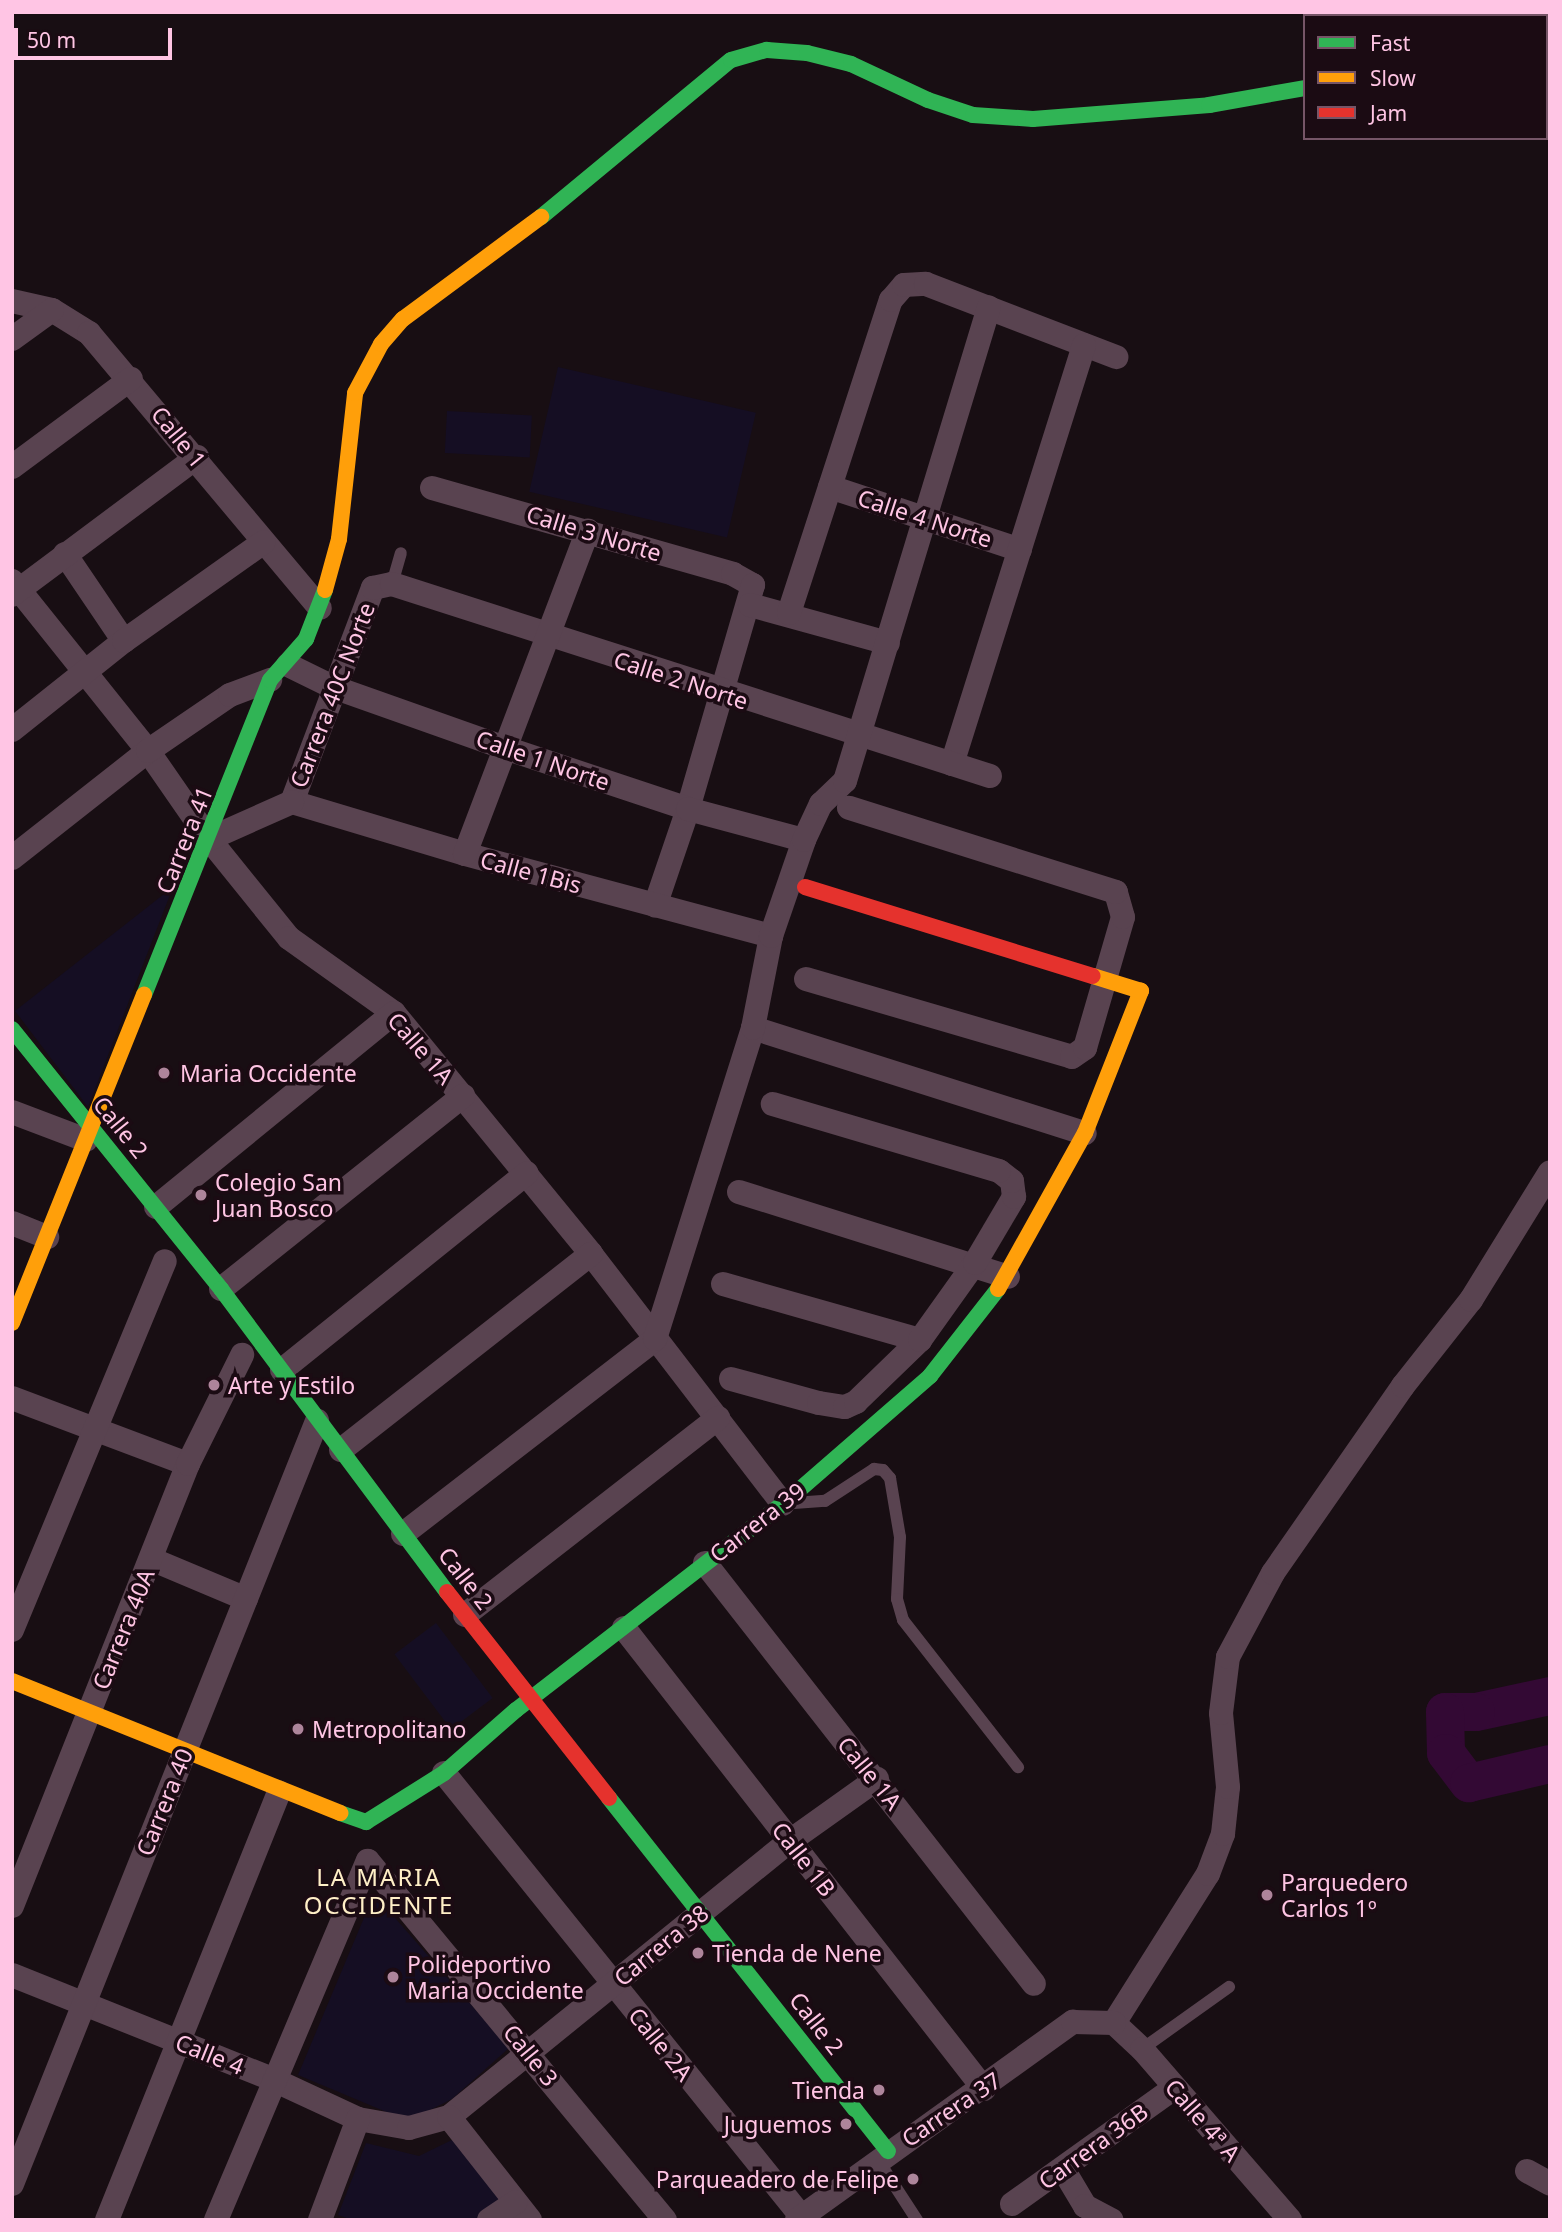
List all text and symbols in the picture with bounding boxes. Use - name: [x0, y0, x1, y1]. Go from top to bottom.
- scale bar: [18, 14, 175, 58]
- legend: [1303, 14, 1548, 140]
- text: 50 m: [27, 26, 76, 54]
- text: Fast: [1370, 29, 1410, 57]
- text: Slow: [1370, 64, 1416, 92]
- text: Jam: [1370, 99, 1407, 127]
- street label: Calle 1: [146, 401, 212, 473]
- street label: Calle 4 Norte: [854, 483, 996, 553]
- street label: Calle 3 Norte: [523, 499, 665, 567]
- street label: Carrera 40C Norte: [284, 599, 380, 791]
- street label: Calle 2 Norte: [610, 645, 752, 715]
- street label: Calle 1 Norte: [473, 724, 613, 796]
- street label: Carrera 41: [150, 782, 218, 898]
- street label: Calle 1Bis: [478, 845, 584, 899]
- street label: Calle 1A: [382, 1006, 460, 1090]
- place label: Maria Occidente: [180, 1059, 357, 1087]
- marker: Maria Occidente: [154, 1063, 174, 1083]
- street label: Calle 2: [88, 1091, 154, 1163]
- place label: Colegio San Juan Bosco: [215, 1168, 342, 1222]
- marker: Colegio San Juan Bosco: [193, 1187, 209, 1203]
- place label: Arte y Estilo: [228, 1371, 355, 1399]
- marker: Arte y Estilo: [206, 1377, 222, 1393]
- street label: Carrera 39: [704, 1476, 810, 1568]
- street label: Calle 2: [433, 1541, 499, 1615]
- street label: Carrera 40A: [86, 1565, 160, 1693]
- place label: Metropolitano: [312, 1715, 466, 1743]
- marker: Metropolitano: [290, 1721, 306, 1737]
- street label: Calle 1A: [832, 1731, 908, 1815]
- street label: Carrera 40: [130, 1744, 198, 1860]
- street label: Calle 1B: [767, 1816, 841, 1902]
- district label: LA MARIA OCCIDENTE: [305, 1863, 453, 1919]
- place label: Parquedero Carlos 1º: [1281, 1868, 1408, 1922]
- marker: Parquedero Carlos 1º: [1259, 1887, 1275, 1903]
- street label: Carrera 38: [608, 1899, 714, 1991]
- place label: Tienda de Nene: [712, 1939, 882, 1967]
- marker: Tienda de Nene: [690, 1945, 706, 1961]
- place label: Polideportivo Maria Occidente: [407, 1950, 584, 2004]
- marker: Polideportivo Maria Occidente: [385, 1969, 401, 1985]
- street label: Calle 2: [784, 1986, 850, 2060]
- street label: Calle 2A: [623, 2002, 699, 2086]
- street label: Calle 3: [498, 2019, 564, 2091]
- street label: Calle 4: [172, 2028, 248, 2080]
- street label: Carrera 37: [896, 2066, 1006, 2152]
- street label: Calle 4ª A: [1160, 2073, 1246, 2167]
- place label: Tienda: [792, 2076, 865, 2104]
- marker: Tienda: [871, 2082, 887, 2098]
- street label: Carrera 36B: [1033, 2097, 1153, 2195]
- place label: Juguemos: [724, 2110, 832, 2138]
- marker: Juguemos: [838, 2116, 854, 2132]
- place label: Parqueadero de Felipe: [656, 2165, 899, 2193]
- marker: Parqueadero de Felipe: [905, 2171, 921, 2187]

